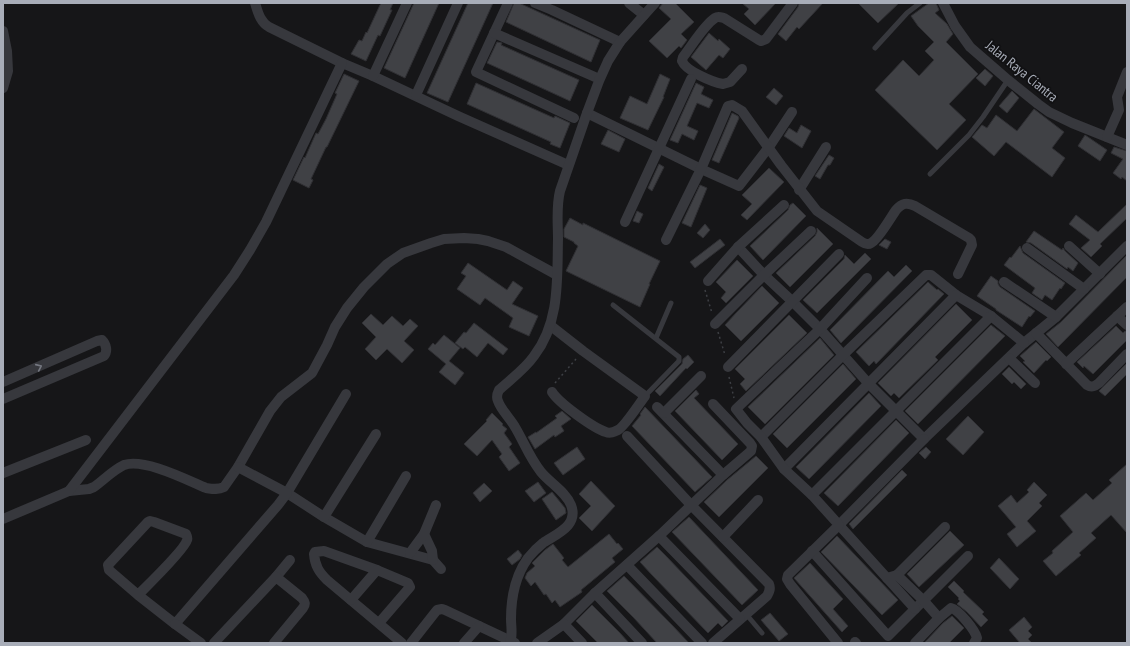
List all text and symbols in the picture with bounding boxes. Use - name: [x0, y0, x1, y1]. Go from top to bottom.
- street label: Jalan Raya Ciantra: [982, 36, 1062, 106]
- one-way arrow: [35, 363, 42, 371]

